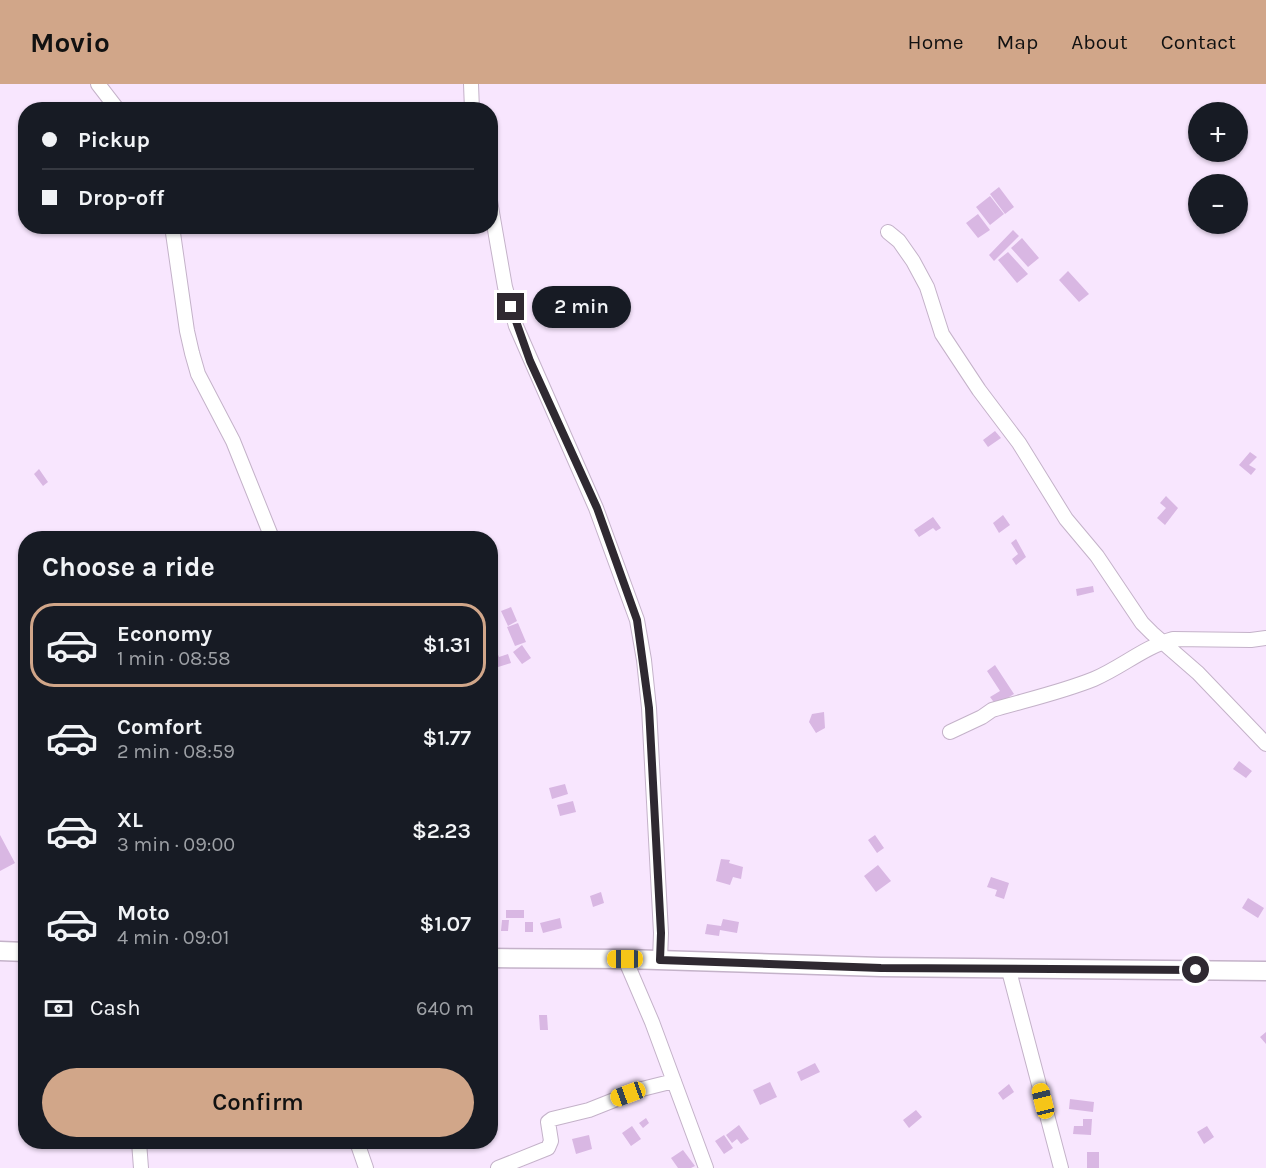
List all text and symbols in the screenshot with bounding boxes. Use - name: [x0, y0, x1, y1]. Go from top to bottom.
- text: Movio: [30, 26, 110, 59]
- text: Home: [908, 30, 964, 54]
- text: Map: [997, 30, 1038, 54]
- text: About: [1071, 30, 1128, 54]
- text: Contact: [1161, 30, 1236, 54]
- map controls: [1188, 102, 1248, 234]
- button: +: [1188, 102, 1248, 162]
- text: Pickup: [78, 127, 150, 153]
- button: −: [1188, 174, 1248, 234]
- text: Drop-off: [78, 185, 164, 211]
- callout: 2 min: [532, 286, 631, 328]
- route end: [497, 293, 524, 320]
- text: 2 min: [554, 295, 609, 318]
- text: Choose a ride: [42, 551, 215, 583]
- icon: car: [45, 618, 99, 672]
- text: Economy: [117, 621, 212, 647]
- text: $1.31: [423, 632, 471, 658]
- text: 1 min · 08:58: [117, 647, 231, 670]
- icon: car: [45, 711, 99, 765]
- text: Comfort: [117, 714, 202, 740]
- text: $1.77: [422, 725, 471, 751]
- text: 2 min · 08:59: [117, 740, 235, 763]
- icon: car: [45, 804, 99, 858]
- text: XL: [117, 807, 143, 833]
- text: $2.23: [412, 818, 471, 844]
- text: 3 min · 09:00: [117, 833, 235, 856]
- icon: car: [45, 897, 99, 951]
- text: Moto: [117, 900, 170, 926]
- text: $1.07: [420, 911, 471, 937]
- text: 4 min · 09:01: [117, 926, 229, 949]
- car: [607, 950, 643, 968]
- route start: [1182, 956, 1209, 983]
- icon: cash: [42, 992, 75, 1025]
- text: Cash: [90, 995, 140, 1021]
- text: 640 m: [416, 997, 474, 1020]
- button: Confirm: [42, 1068, 474, 1137]
- car: [608, 1079, 648, 1109]
- car: [1030, 1081, 1056, 1121]

